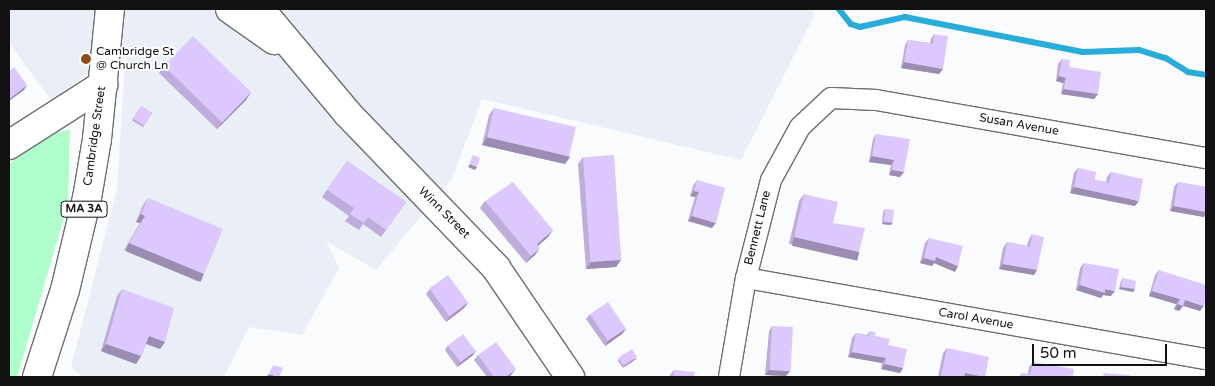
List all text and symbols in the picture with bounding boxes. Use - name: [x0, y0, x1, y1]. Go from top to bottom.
- place label: Cambridge St @ Church Ln: [96, 45, 174, 73]
- marker: Cambridge St @ Church Ln: [80, 53, 92, 65]
- street label: Cambridge Street: [81, 85, 109, 187]
- street label: Susan Avenue: [978, 111, 1060, 139]
- street label: Winn Street: [415, 184, 473, 242]
- street label: Bennett Lane: [742, 189, 774, 267]
- road number: MA 3A: [60, 200, 108, 218]
- street label: Carol Avenue: [937, 305, 1015, 333]
- scale bar: [1035, 334, 1170, 366]
- text: 50 m: [1040, 344, 1077, 362]

